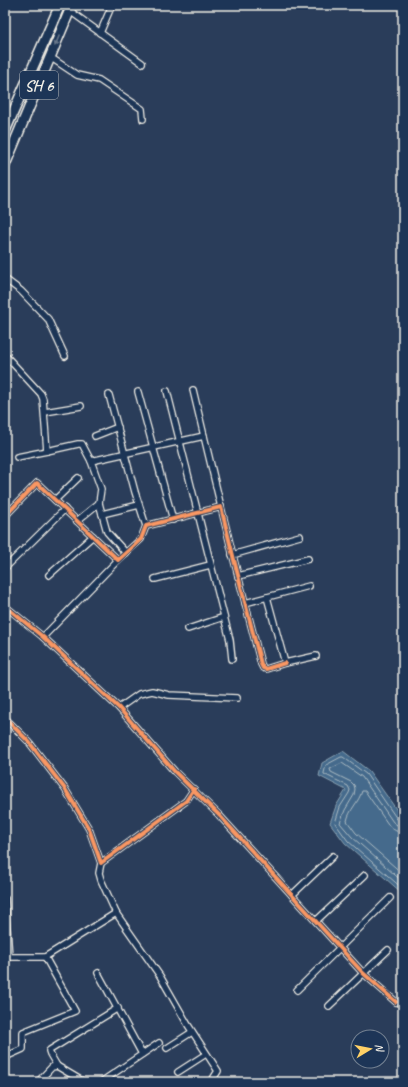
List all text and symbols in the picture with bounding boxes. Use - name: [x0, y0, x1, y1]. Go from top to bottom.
- one-way arrow: [54, 35, 60, 47]
- road number: SH 6: [20, 71, 58, 99]
- north arrow: [350, 1029, 390, 1069]
- text: N: [372, 1043, 388, 1054]

